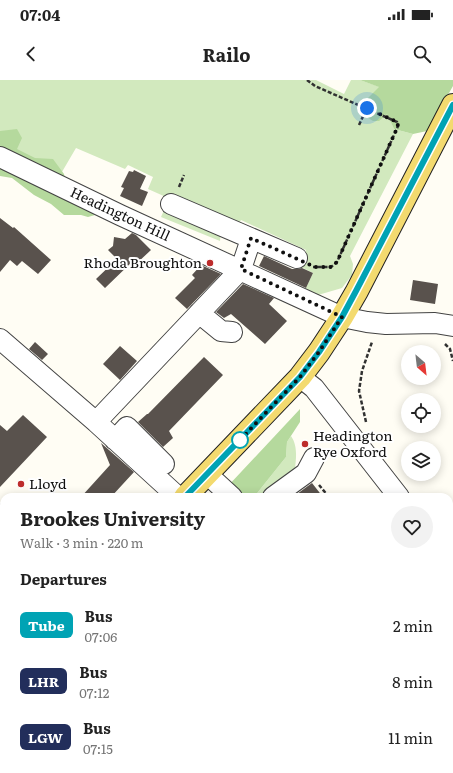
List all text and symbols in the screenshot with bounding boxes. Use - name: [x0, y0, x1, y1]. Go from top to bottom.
- text: 07:04: [20, 3, 60, 26]
- text: Railo: [203, 41, 250, 68]
- icon: back: [20, 43, 42, 65]
- icon: search: [411, 43, 433, 65]
- your location: [357, 98, 377, 118]
- street label: Headington Hill: [67, 181, 174, 245]
- place label: Rhoda Broughton: [84, 252, 202, 272]
- marker: Rhoda Broughton: [205, 258, 215, 268]
- north arrow: [401, 345, 441, 385]
- map controls: [401, 345, 441, 481]
- button: locate: [401, 393, 441, 433]
- place label: Headington Rye Oxford: [313, 425, 393, 461]
- unlabelled marker: [231, 431, 249, 449]
- marker: Headington Rye Oxford: [300, 439, 310, 449]
- button: layers: [401, 441, 441, 481]
- place label: Lloyd: [29, 473, 67, 493]
- marker: Lloyd: [16, 479, 26, 489]
- text: Brookes University: [20, 504, 205, 532]
- button: heart: [391, 506, 433, 548]
- text: Walk · 3 min · 220 m: [20, 533, 143, 552]
- text: Departures: [20, 567, 107, 590]
- text: Bus: [85, 604, 112, 627]
- text: 2 min: [393, 614, 433, 637]
- text: Tube: [28, 615, 65, 635]
- text: 07:06: [85, 627, 117, 646]
- text: Bus: [79, 660, 107, 683]
- text: 8 min: [392, 670, 433, 693]
- text: LHR: [28, 671, 59, 691]
- text: 07:12: [79, 683, 109, 702]
- text: Bus: [83, 716, 111, 739]
- text: 11 min: [388, 726, 433, 749]
- text: LGW: [28, 727, 63, 747]
- text: 07:15: [83, 739, 113, 758]

